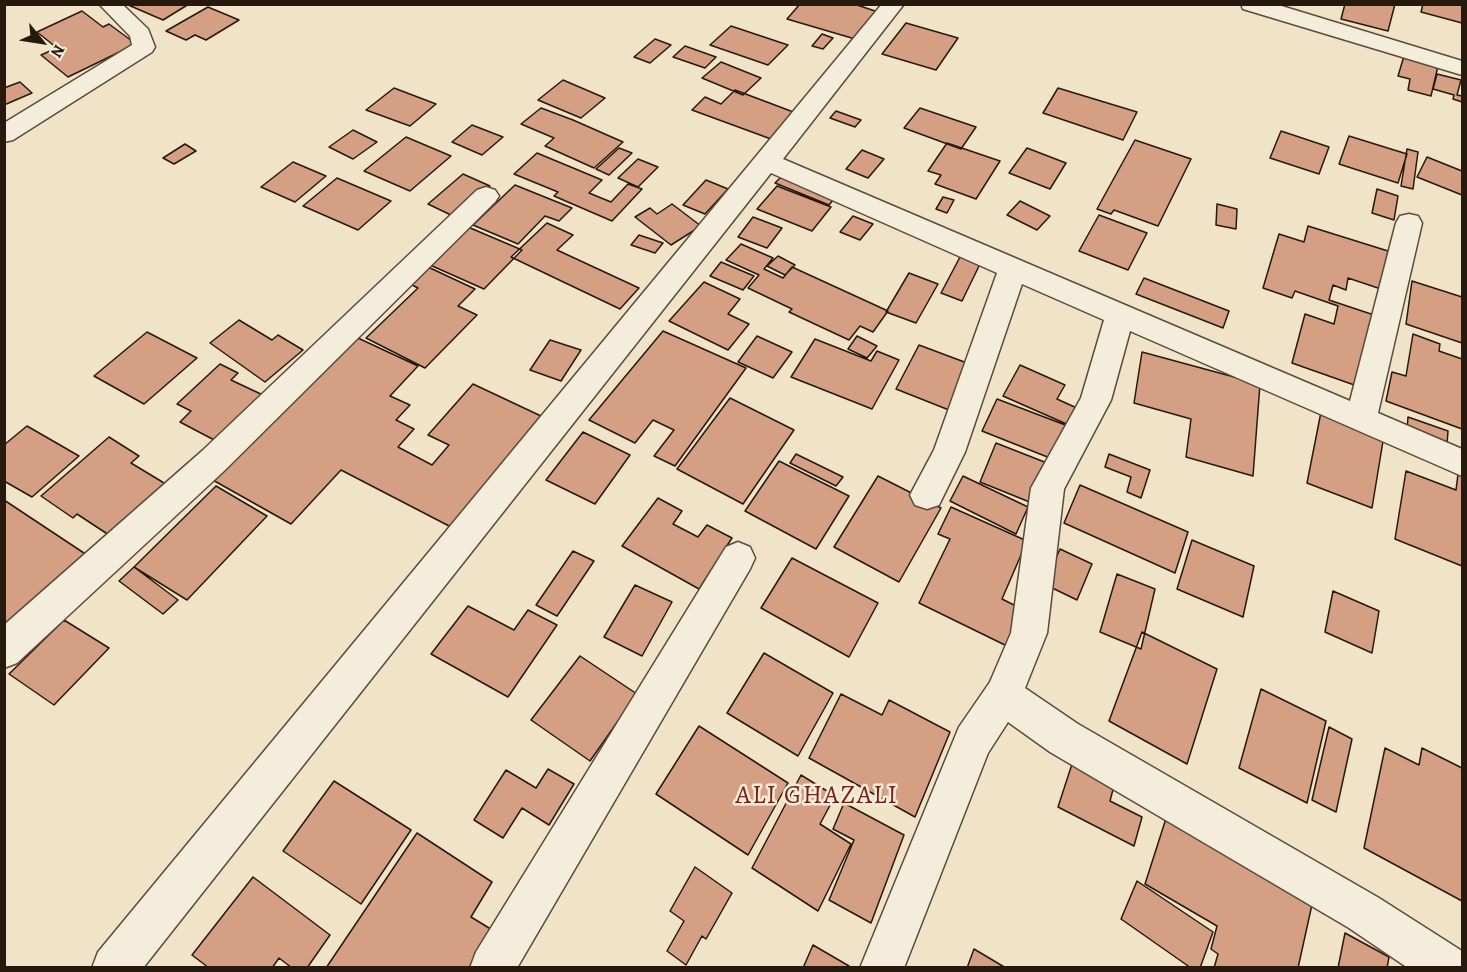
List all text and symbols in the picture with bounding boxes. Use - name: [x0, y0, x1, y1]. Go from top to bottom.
- north arrow: [12, 12, 72, 72]
- text: N: [45, 40, 70, 62]
- district label: ALI GHAZALI: [736, 781, 898, 813]

